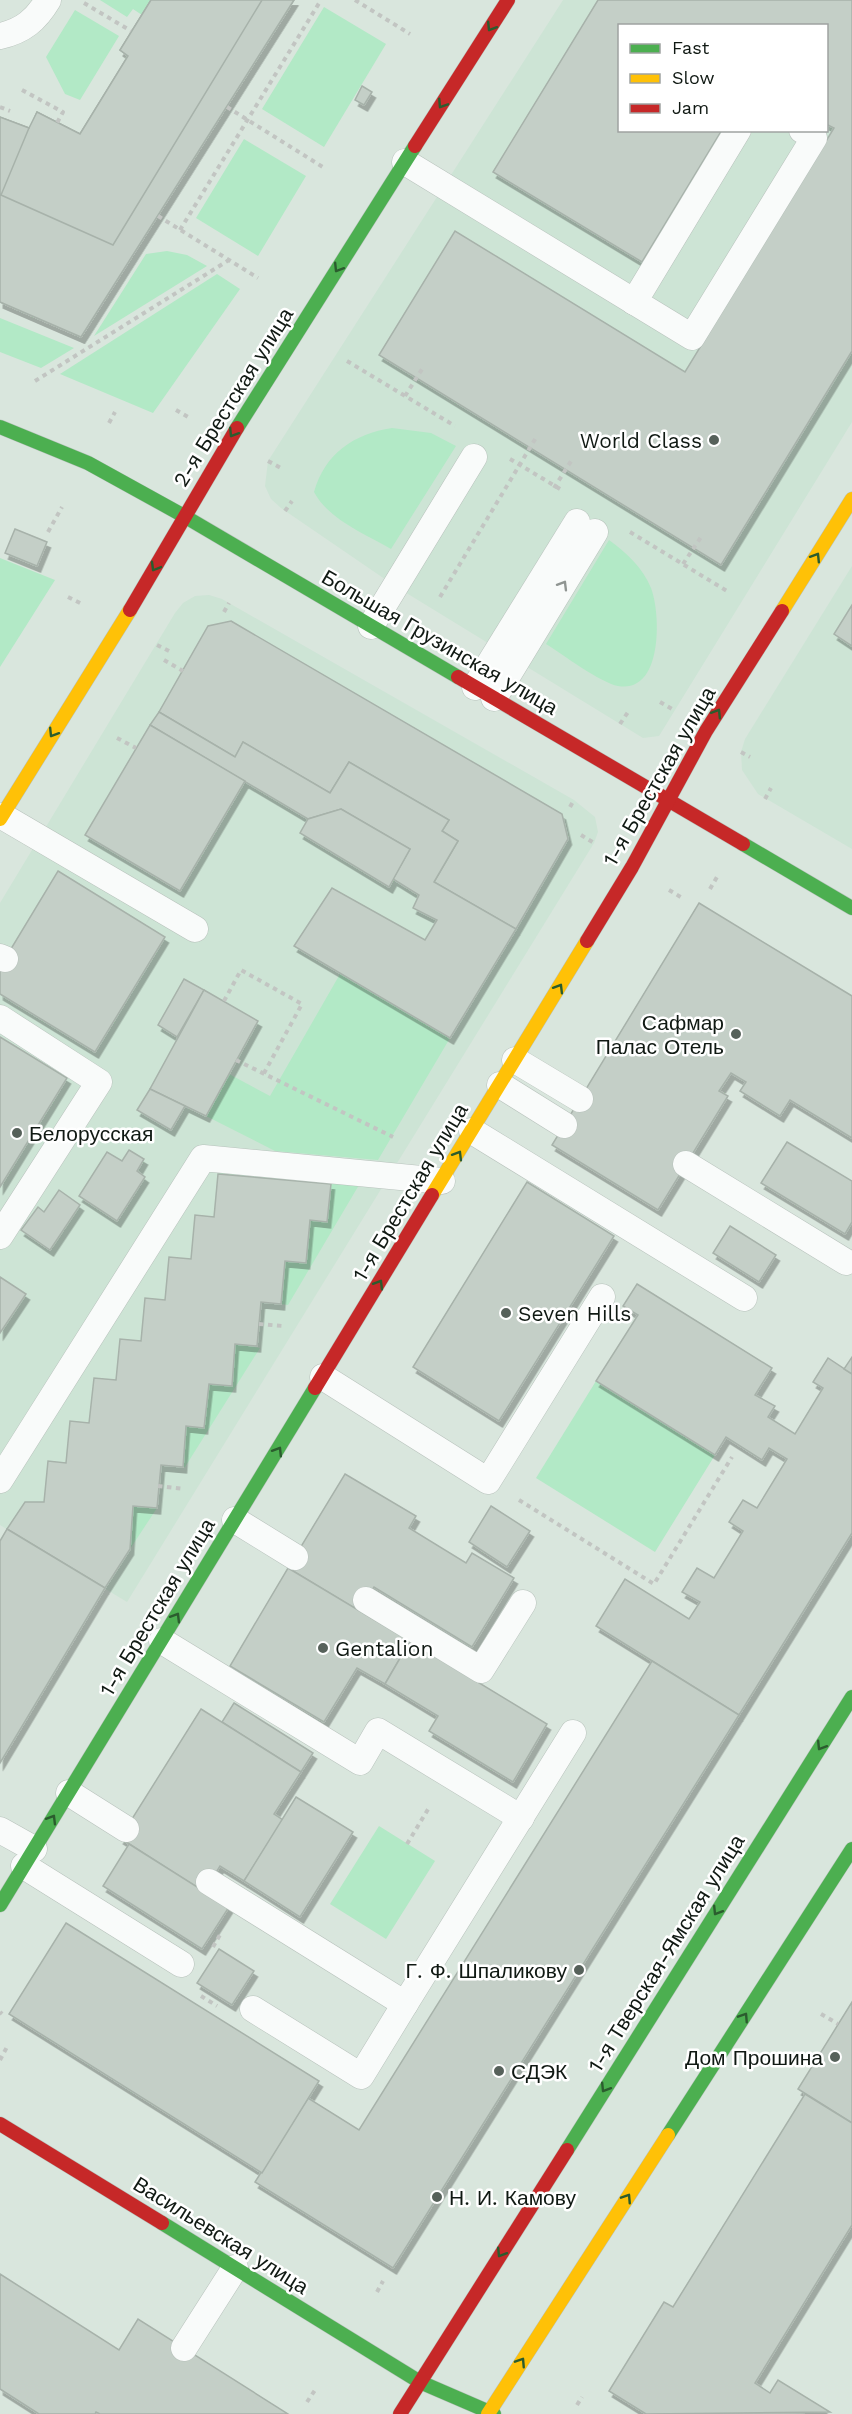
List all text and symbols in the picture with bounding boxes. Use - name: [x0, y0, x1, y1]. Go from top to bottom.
- one-way arrow: [486, 21, 498, 31]
- legend: [618, 24, 828, 132]
- text: Fast: [672, 37, 710, 58]
- text: Slow: [672, 67, 715, 88]
- one-way arrow: [438, 97, 449, 108]
- text: Jam: [672, 97, 709, 118]
- one-way arrow: [334, 262, 345, 273]
- street label: 2-я Брестская улица: [168, 303, 298, 491]
- one-way arrow: [229, 427, 241, 437]
- place label: World Class: [580, 428, 702, 453]
- marker: World Class: [707, 433, 721, 447]
- one-way arrow: [808, 553, 820, 563]
- one-way arrow: [150, 561, 162, 571]
- street label: Большая Грузинская улица: [318, 564, 563, 720]
- one-way arrow: [555, 581, 567, 591]
- street label: 1-я Брестская улица: [598, 682, 721, 870]
- one-way arrow: [710, 709, 722, 719]
- one-way arrow: [49, 727, 61, 737]
- one-way arrow: [552, 984, 564, 994]
- place label: Сафмар Палас Отель: [596, 1010, 724, 1059]
- marker: Сафмар Палас Отель: [729, 1027, 743, 1041]
- street label: 1-я Брестская улица: [347, 1098, 473, 1285]
- place label: Белорусская: [29, 1121, 153, 1146]
- marker: Белорусская: [10, 1126, 24, 1140]
- one-way arrow: [450, 1151, 462, 1161]
- one-way arrow: [372, 1280, 384, 1290]
- place label: Seven Hills: [518, 1301, 631, 1326]
- marker: Seven Hills: [499, 1306, 513, 1320]
- one-way arrow: [270, 1447, 282, 1457]
- street label: 1-я Брестская улица: [94, 1513, 220, 1700]
- one-way arrow: [169, 1613, 180, 1623]
- place label: Gentalion: [335, 1636, 433, 1661]
- marker: Gentalion: [316, 1641, 330, 1655]
- one-way arrow: [816, 1740, 828, 1750]
- one-way arrow: [45, 1815, 57, 1825]
- street label: 1-я Тверская-Ямская улица: [582, 1829, 750, 2076]
- one-way arrow: [712, 1905, 724, 1915]
- place label: Г. Ф. Шпаликову: [406, 1958, 567, 1983]
- marker: Г. Ф. Шпаликову: [572, 1963, 586, 1977]
- one-way arrow: [737, 2013, 748, 2024]
- place label: Дом Прошина: [685, 2045, 823, 2070]
- marker: Дом Прошина: [828, 2050, 842, 2064]
- place label: СДЭК: [511, 2059, 568, 2084]
- marker: СДЭК: [492, 2064, 506, 2078]
- one-way arrow: [601, 2082, 612, 2093]
- street label: Васильевская улица: [129, 2171, 313, 2299]
- place label: Н. И. Камову: [449, 2185, 576, 2210]
- marker: Н. И. Камову: [430, 2190, 444, 2204]
- one-way arrow: [620, 2194, 631, 2205]
- one-way arrow: [496, 2247, 508, 2257]
- one-way arrow: [514, 2358, 526, 2368]

